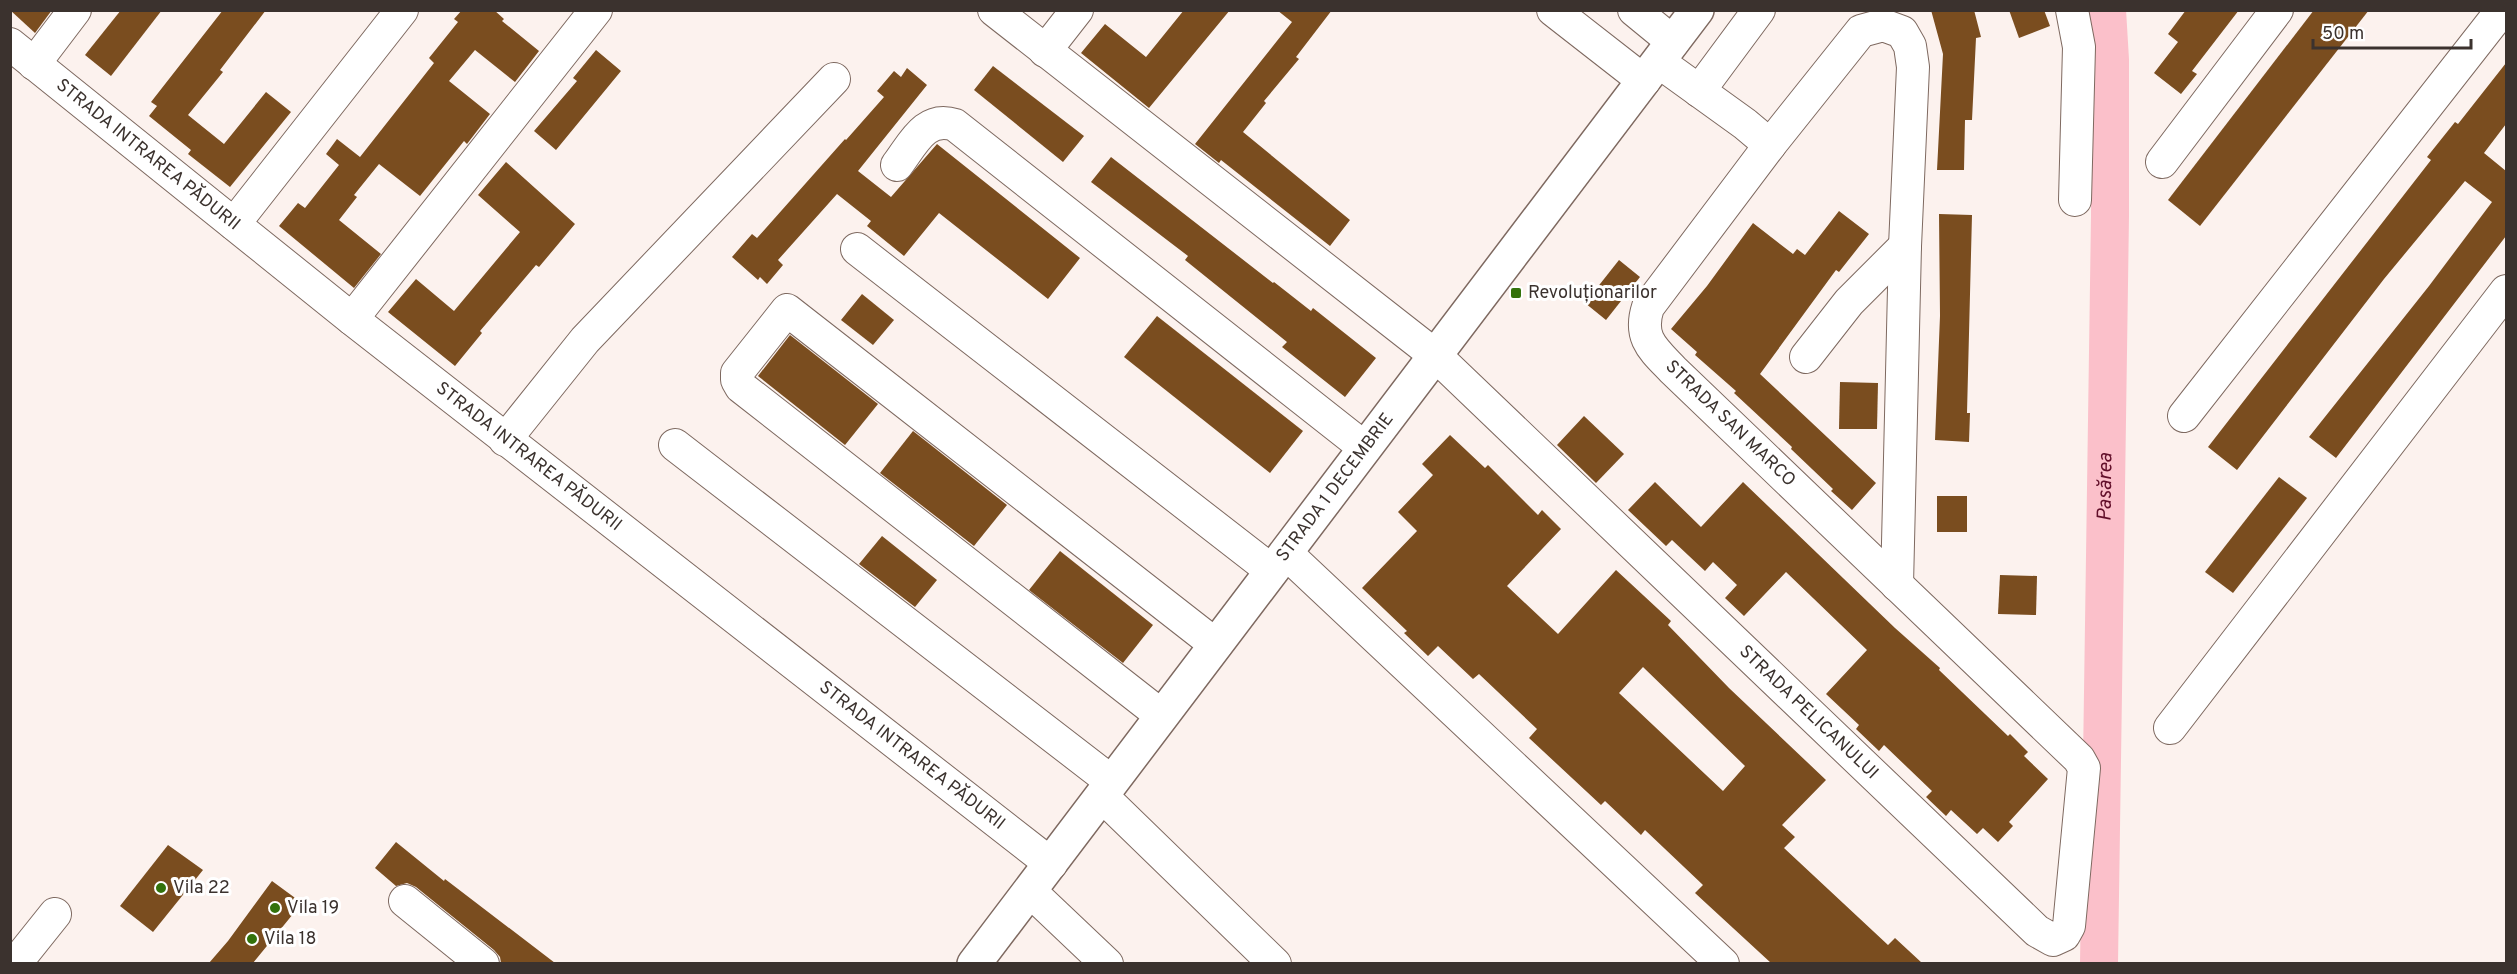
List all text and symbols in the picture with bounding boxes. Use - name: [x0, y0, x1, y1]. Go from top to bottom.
- scale bar: [2313, 12, 2470, 50]
- text: 50 m: [2322, 23, 2364, 46]
- street label: STRADA INTRAREA PĂDURII: [51, 74, 245, 236]
- place label: Revoluționarilor: [1528, 282, 1657, 305]
- marker: Revoluționarilor: [1509, 286, 1523, 300]
- street label: STRADA SAN MARCO: [1660, 356, 1800, 492]
- street label: STRADA INTRAREA PĂDURII: [431, 377, 626, 537]
- street label: STRADA 1 DECEMBRIE: [1271, 408, 1399, 566]
- water label: Pasărea: [2093, 452, 2120, 522]
- street label: STRADA PELICANULUI: [1734, 640, 1883, 785]
- street label: STRADA INTRAREA PĂDURII: [814, 676, 1010, 835]
- place label: Vila 22: [173, 877, 230, 900]
- marker: Vila 22: [154, 881, 168, 895]
- place label: Vila 19: [287, 897, 339, 920]
- marker: Vila 19: [268, 901, 282, 915]
- place label: Vila 18: [264, 928, 316, 951]
- marker: Vila 18: [245, 932, 259, 946]

